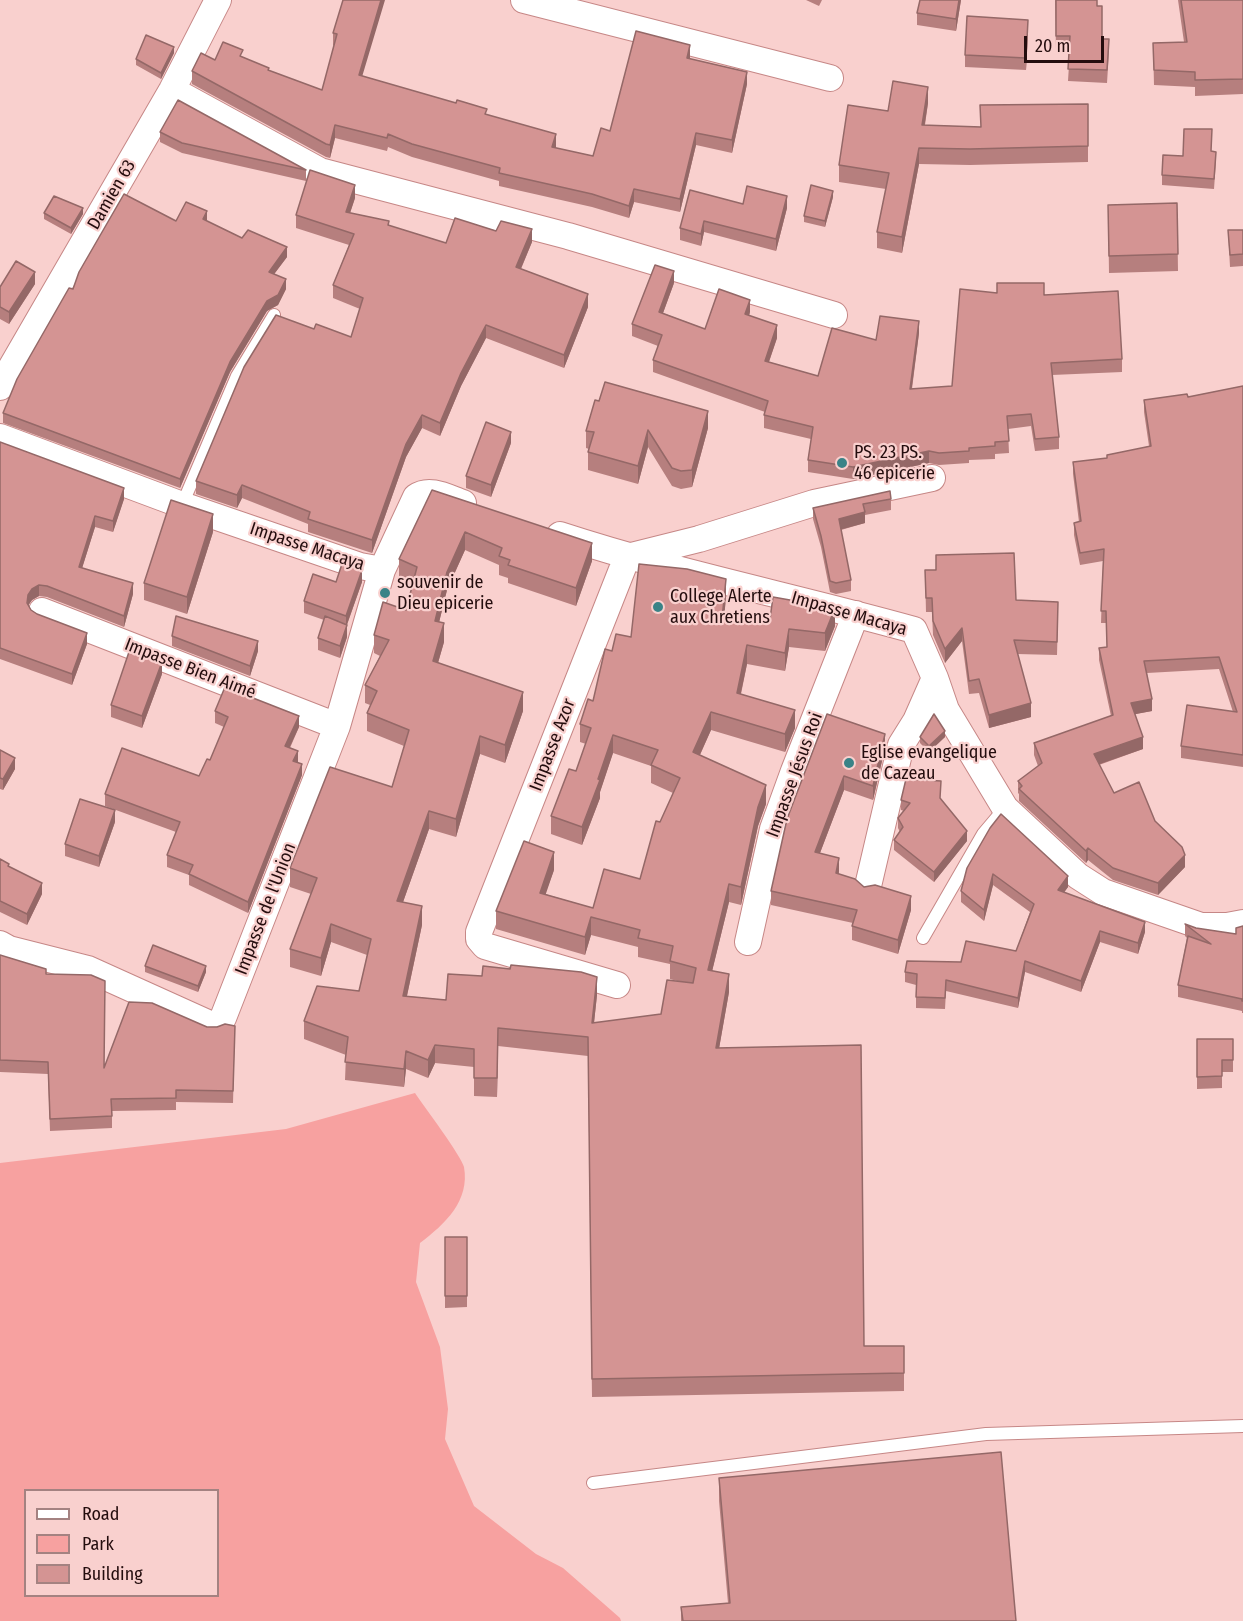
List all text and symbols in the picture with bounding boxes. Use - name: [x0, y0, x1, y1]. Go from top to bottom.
- scale bar: [1027, 24, 1106, 62]
- text: 20 m: [1035, 35, 1070, 57]
- street label: Damien 63: [83, 156, 141, 234]
- place label: PS. 23 PS. 46 epicerie: [854, 442, 935, 484]
- marker: PS. 23 PS. 46 epicerie: [835, 456, 849, 470]
- street label: Impasse Macaya: [247, 518, 367, 576]
- place label: souvenir de Dieu epicerie: [397, 572, 493, 614]
- marker: souvenir de Dieu epicerie: [378, 586, 392, 600]
- place label: College Alerte aux Chretiens: [670, 586, 772, 628]
- street label: Impasse Macaya: [789, 587, 909, 641]
- marker: College Alerte aux Chretiens: [651, 600, 665, 614]
- street label: Impasse Bien Aimé: [121, 634, 259, 704]
- street label: Impasse Azor: [526, 696, 580, 794]
- street label: Impasse Jésus Roi: [762, 710, 828, 840]
- place label: Eglise evangelique de Cazeau: [861, 742, 997, 784]
- marker: Eglise evangelique de Cazeau: [842, 756, 856, 770]
- street label: Impasse de l'Union: [231, 840, 301, 978]
- legend: [24, 1489, 219, 1597]
- text: Road: [82, 1503, 119, 1525]
- text: Park: [82, 1533, 114, 1555]
- text: Building: [82, 1563, 143, 1585]

